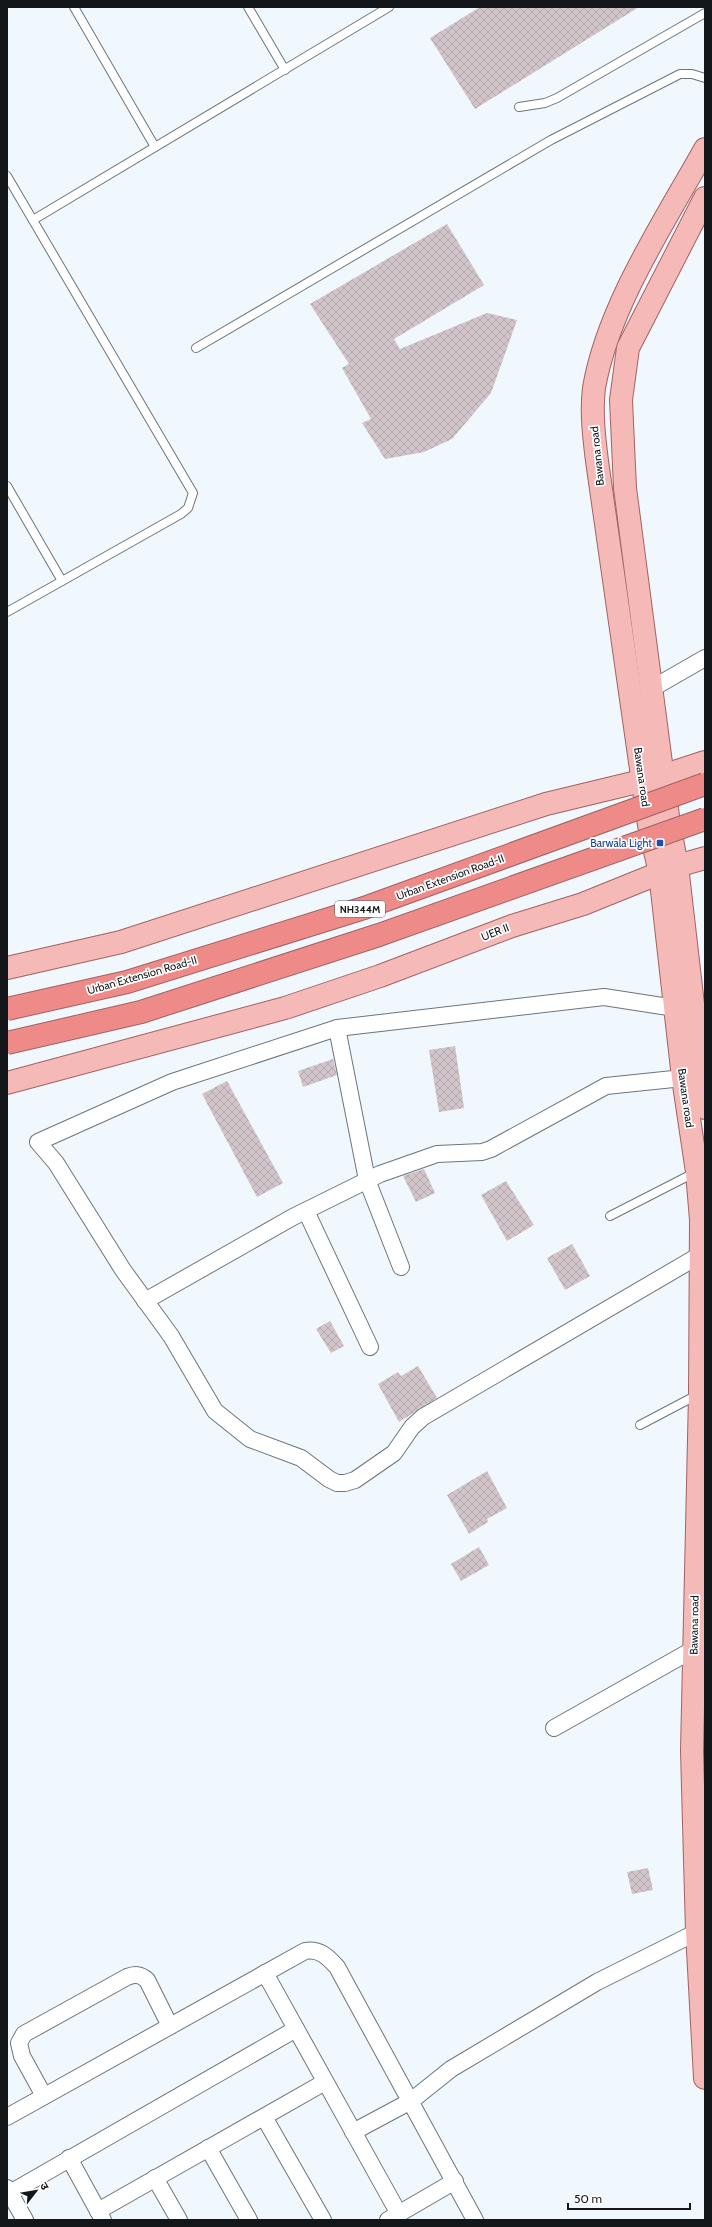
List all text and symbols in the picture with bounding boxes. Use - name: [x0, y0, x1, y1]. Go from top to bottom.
- street label: Bawana road: [587, 426, 607, 486]
- street label: Bawana road: [631, 747, 653, 807]
- place label: Barwala Light: [590, 836, 652, 850]
- marker: Barwala Light: [655, 838, 665, 848]
- street label: Urban Extension Road-II: [394, 851, 506, 903]
- road number: NH344M: [335, 901, 385, 917]
- street label: UER II: [479, 920, 511, 944]
- street label: Urban Extension Road-II: [85, 953, 199, 997]
- street label: Bawana road: [675, 1068, 697, 1128]
- street label: Bawana road: [686, 1595, 702, 1655]
- north arrow: [16, 2171, 56, 2211]
- text: उ: [37, 2179, 53, 2193]
- scale bar: [568, 2185, 690, 2211]
- text: 50 m: [574, 2191, 602, 2206]

